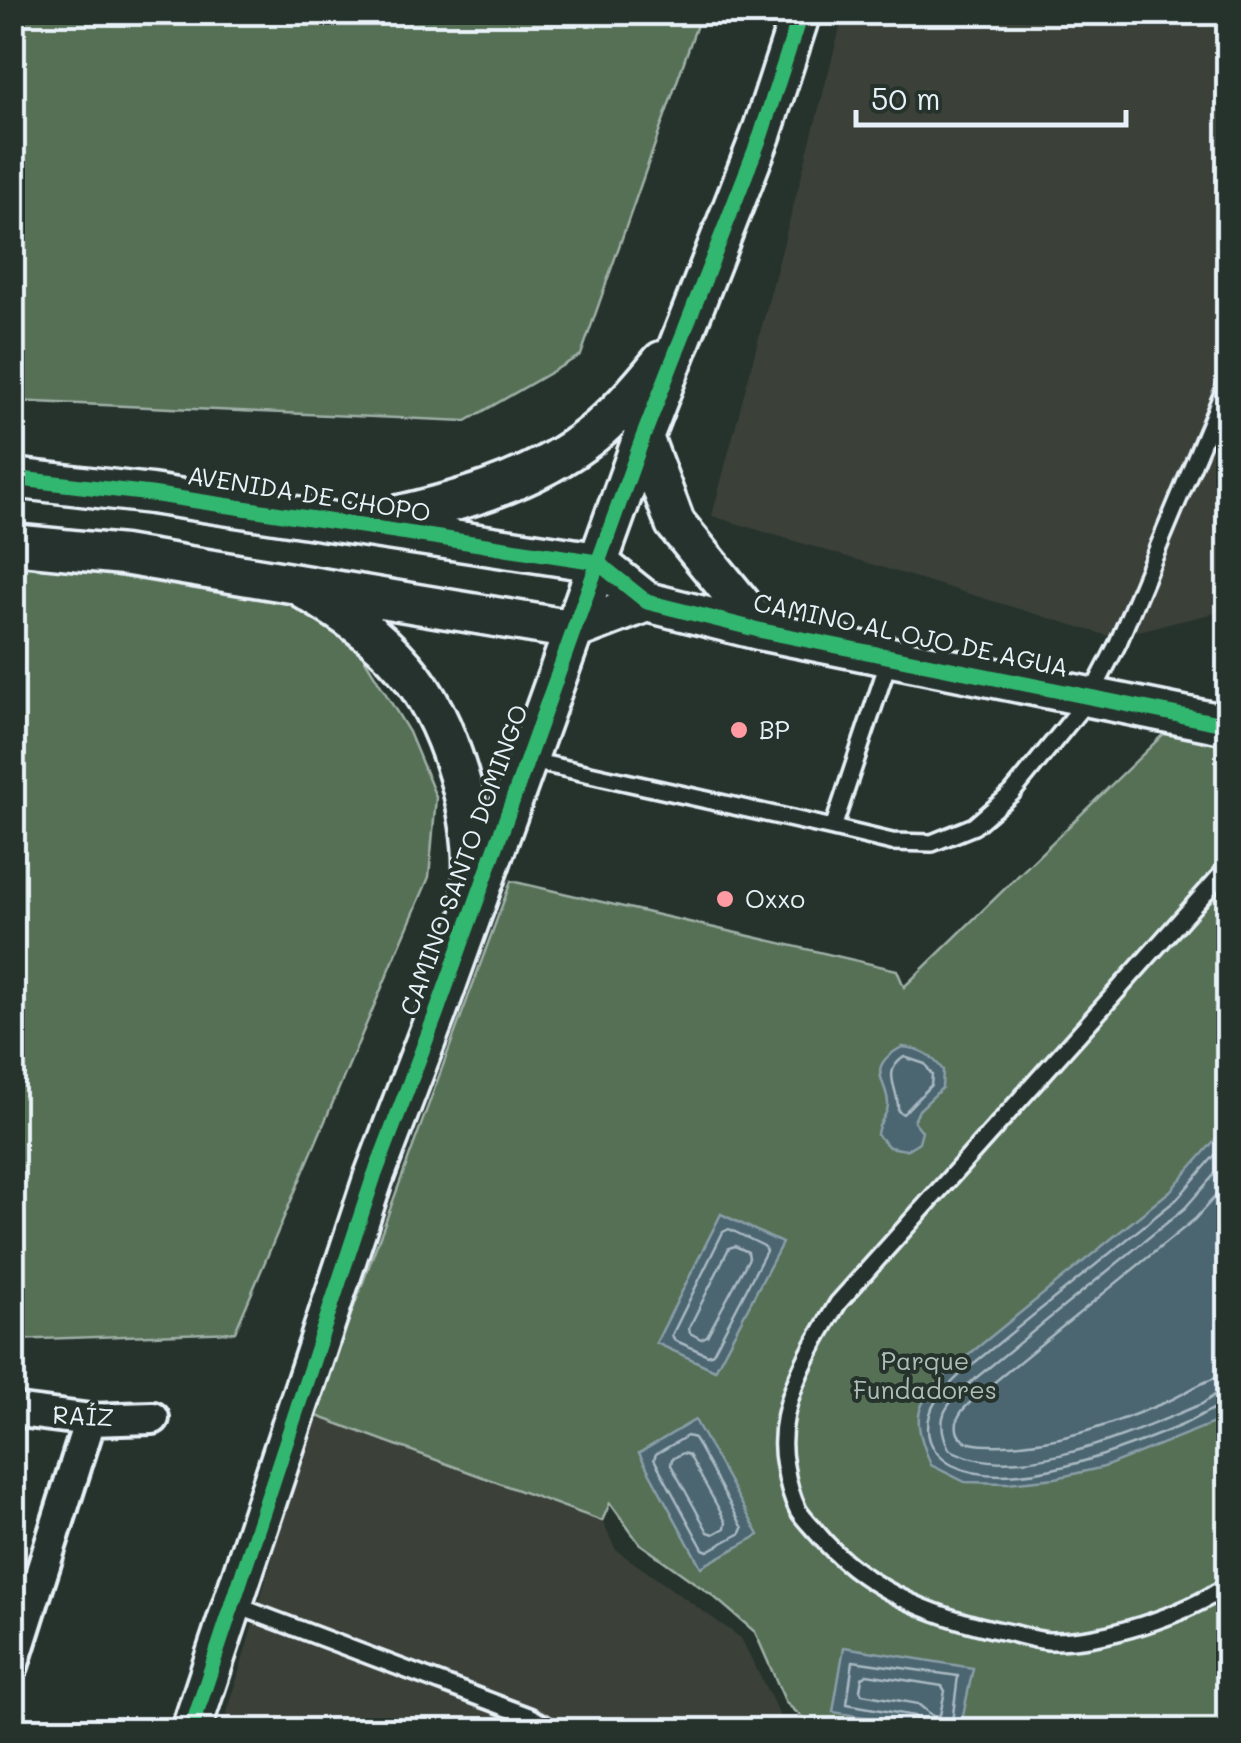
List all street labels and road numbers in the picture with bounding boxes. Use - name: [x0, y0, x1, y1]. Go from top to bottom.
- street label: AVENIDA DE CHOPO: [185, 458, 433, 528]
- street label: CAMINO AL OJO DE AGUA: [751, 585, 1072, 683]
- street label: CAMINO SANTO DOMINGO: [392, 700, 534, 1019]
- street label: RAÍZ: [52, 1397, 115, 1433]

